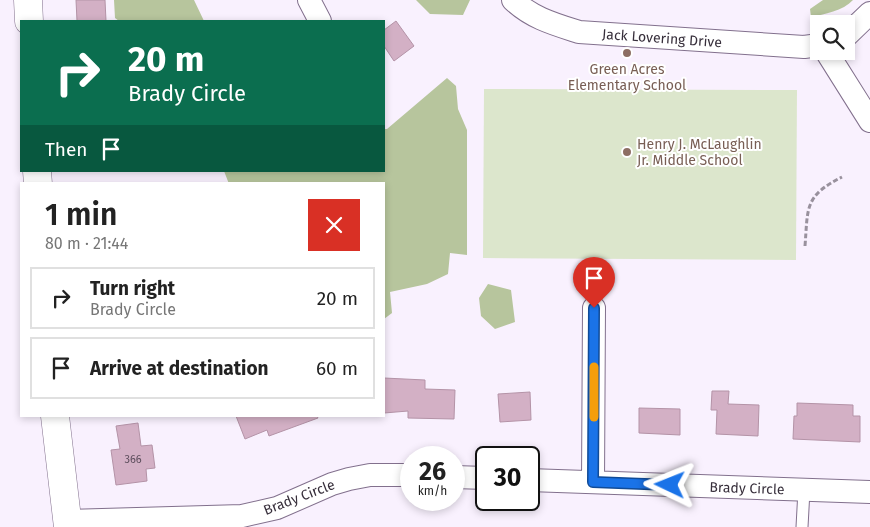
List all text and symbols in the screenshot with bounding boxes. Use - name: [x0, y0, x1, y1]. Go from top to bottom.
- map controls: [810, 15, 855, 60]
- button: search: [810, 15, 855, 60]
- street label: Jack Lovering Drive: [601, 26, 722, 51]
- text: 20 m: [128, 38, 204, 80]
- icon: right: [45, 40, 110, 105]
- marker: Green Acres Elementary School: [621, 47, 633, 59]
- place label: Green Acres Elementary School: [568, 61, 686, 94]
- text: Brady Circle: [128, 80, 246, 107]
- icon: arrive: [97, 135, 125, 163]
- place label: Henry J. McLaughlin Jr. Middle School: [637, 136, 762, 169]
- text: Then: [45, 138, 87, 161]
- marker: Henry J. McLaughlin Jr. Middle School: [621, 146, 633, 158]
- text: 1 min: [45, 197, 117, 233]
- button: close: [308, 199, 360, 251]
- text: 80 m · 21:44: [45, 234, 128, 253]
- pin: [573, 257, 615, 308]
- icon: arrive: [580, 264, 608, 292]
- text: Turn right: [90, 277, 175, 300]
- icon: right: [47, 284, 75, 312]
- text: 20 m: [317, 287, 358, 310]
- text: Brady Circle: [90, 300, 176, 319]
- icon: arrive: [47, 354, 75, 382]
- text: Arrive at destination: [90, 357, 269, 380]
- text: 60 m: [316, 357, 358, 380]
- speed limit sign: 30: [475, 446, 540, 511]
- house number: 366: [124, 453, 142, 466]
- text: 26: [419, 457, 446, 487]
- position arrow: [643, 458, 695, 510]
- street label: Brady Circle: [261, 476, 337, 519]
- street label: Brady Circle: [709, 479, 785, 498]
- text: km/h: [418, 484, 447, 498]

